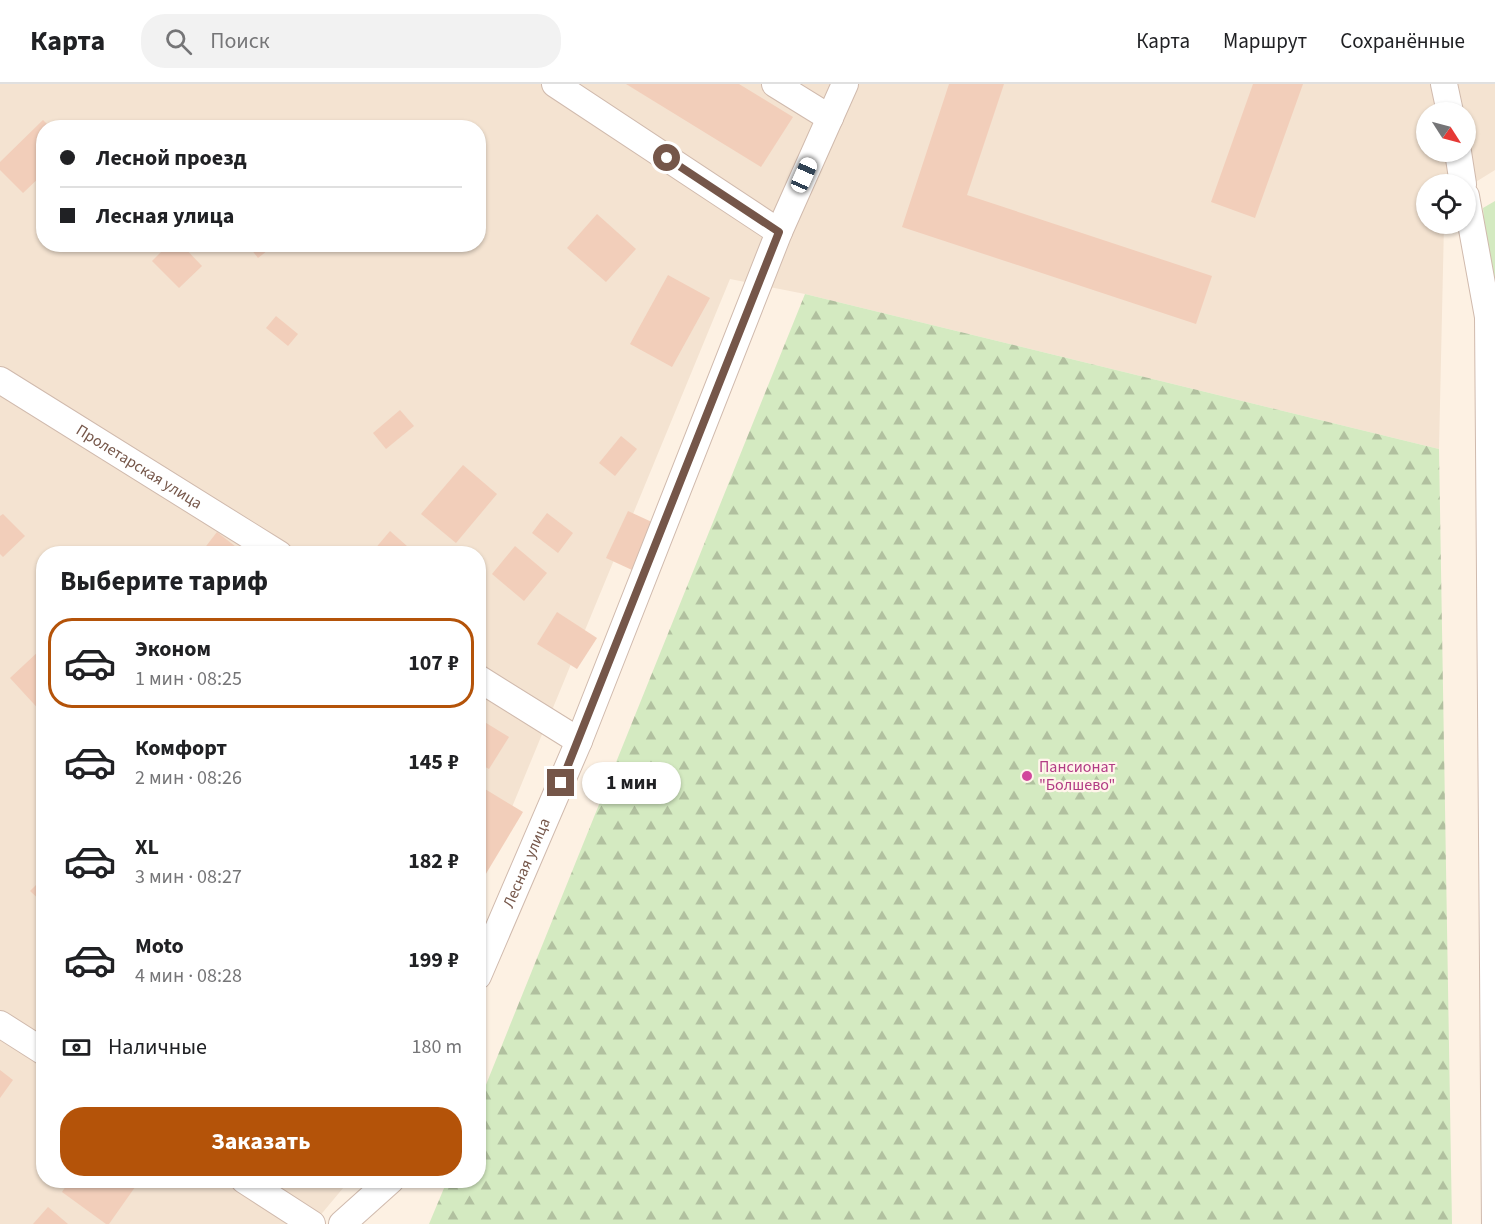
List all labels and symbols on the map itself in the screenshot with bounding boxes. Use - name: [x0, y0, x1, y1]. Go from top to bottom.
- north arrow: [1416, 102, 1476, 162]
- route start: [653, 144, 680, 171]
- car: [788, 155, 820, 195]
- street label: Пролетарская улица: [72, 419, 206, 514]
- place label: Пансионат "Болшево": [1039, 756, 1116, 796]
- callout: 1 мин: [582, 762, 681, 804]
- route end: [547, 769, 574, 796]
- marker: Пансионат "Болшево": [1020, 769, 1034, 783]
- street label: Лесная улица: [498, 815, 556, 911]

